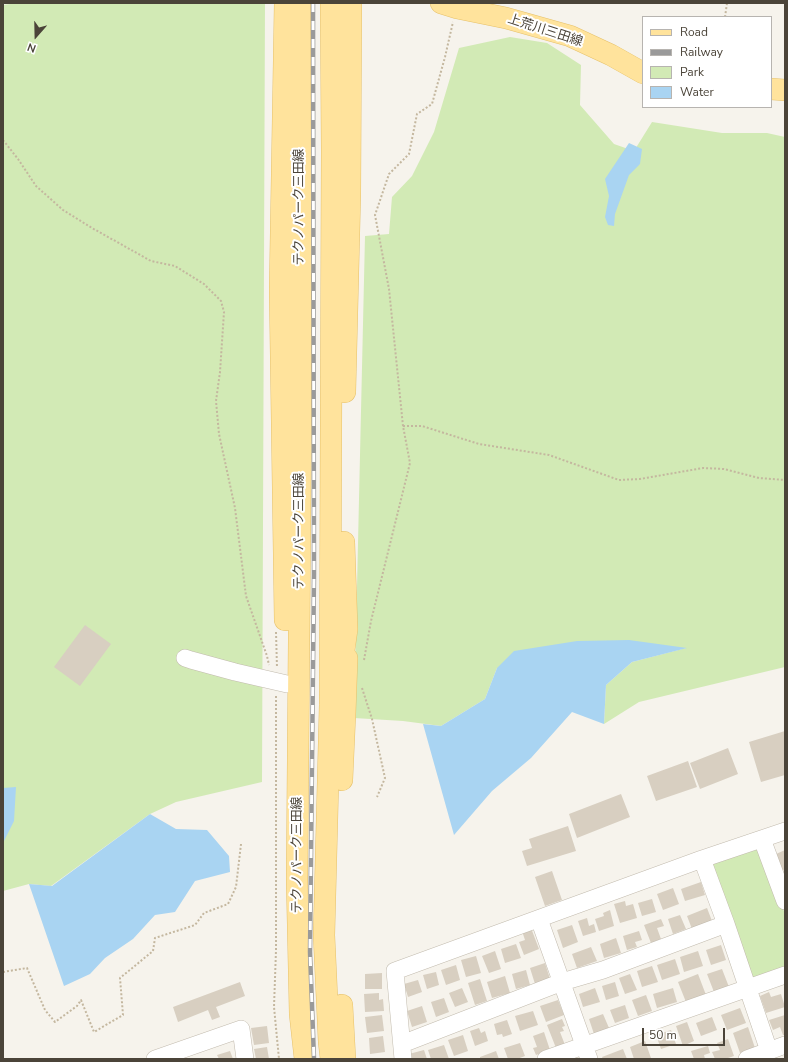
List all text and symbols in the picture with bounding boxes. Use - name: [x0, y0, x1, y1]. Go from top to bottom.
- street label: 上荒川三田線: [505, 12, 585, 50]
- north arrow: [16, 16, 56, 56]
- legend: [642, 16, 772, 108]
- text: Road: [680, 24, 708, 40]
- text: N: [25, 39, 38, 56]
- text: Railway: [680, 44, 723, 60]
- text: Park: [680, 64, 704, 80]
- text: Water: [680, 84, 714, 100]
- street label: テクノパーク三田線: [292, 149, 308, 265]
- street label: テクノパーク三田線: [292, 473, 308, 589]
- street label: テクノパーク三田線: [290, 797, 306, 913]
- scale bar: [644, 1020, 727, 1046]
- text: 50 m: [649, 1027, 677, 1043]

